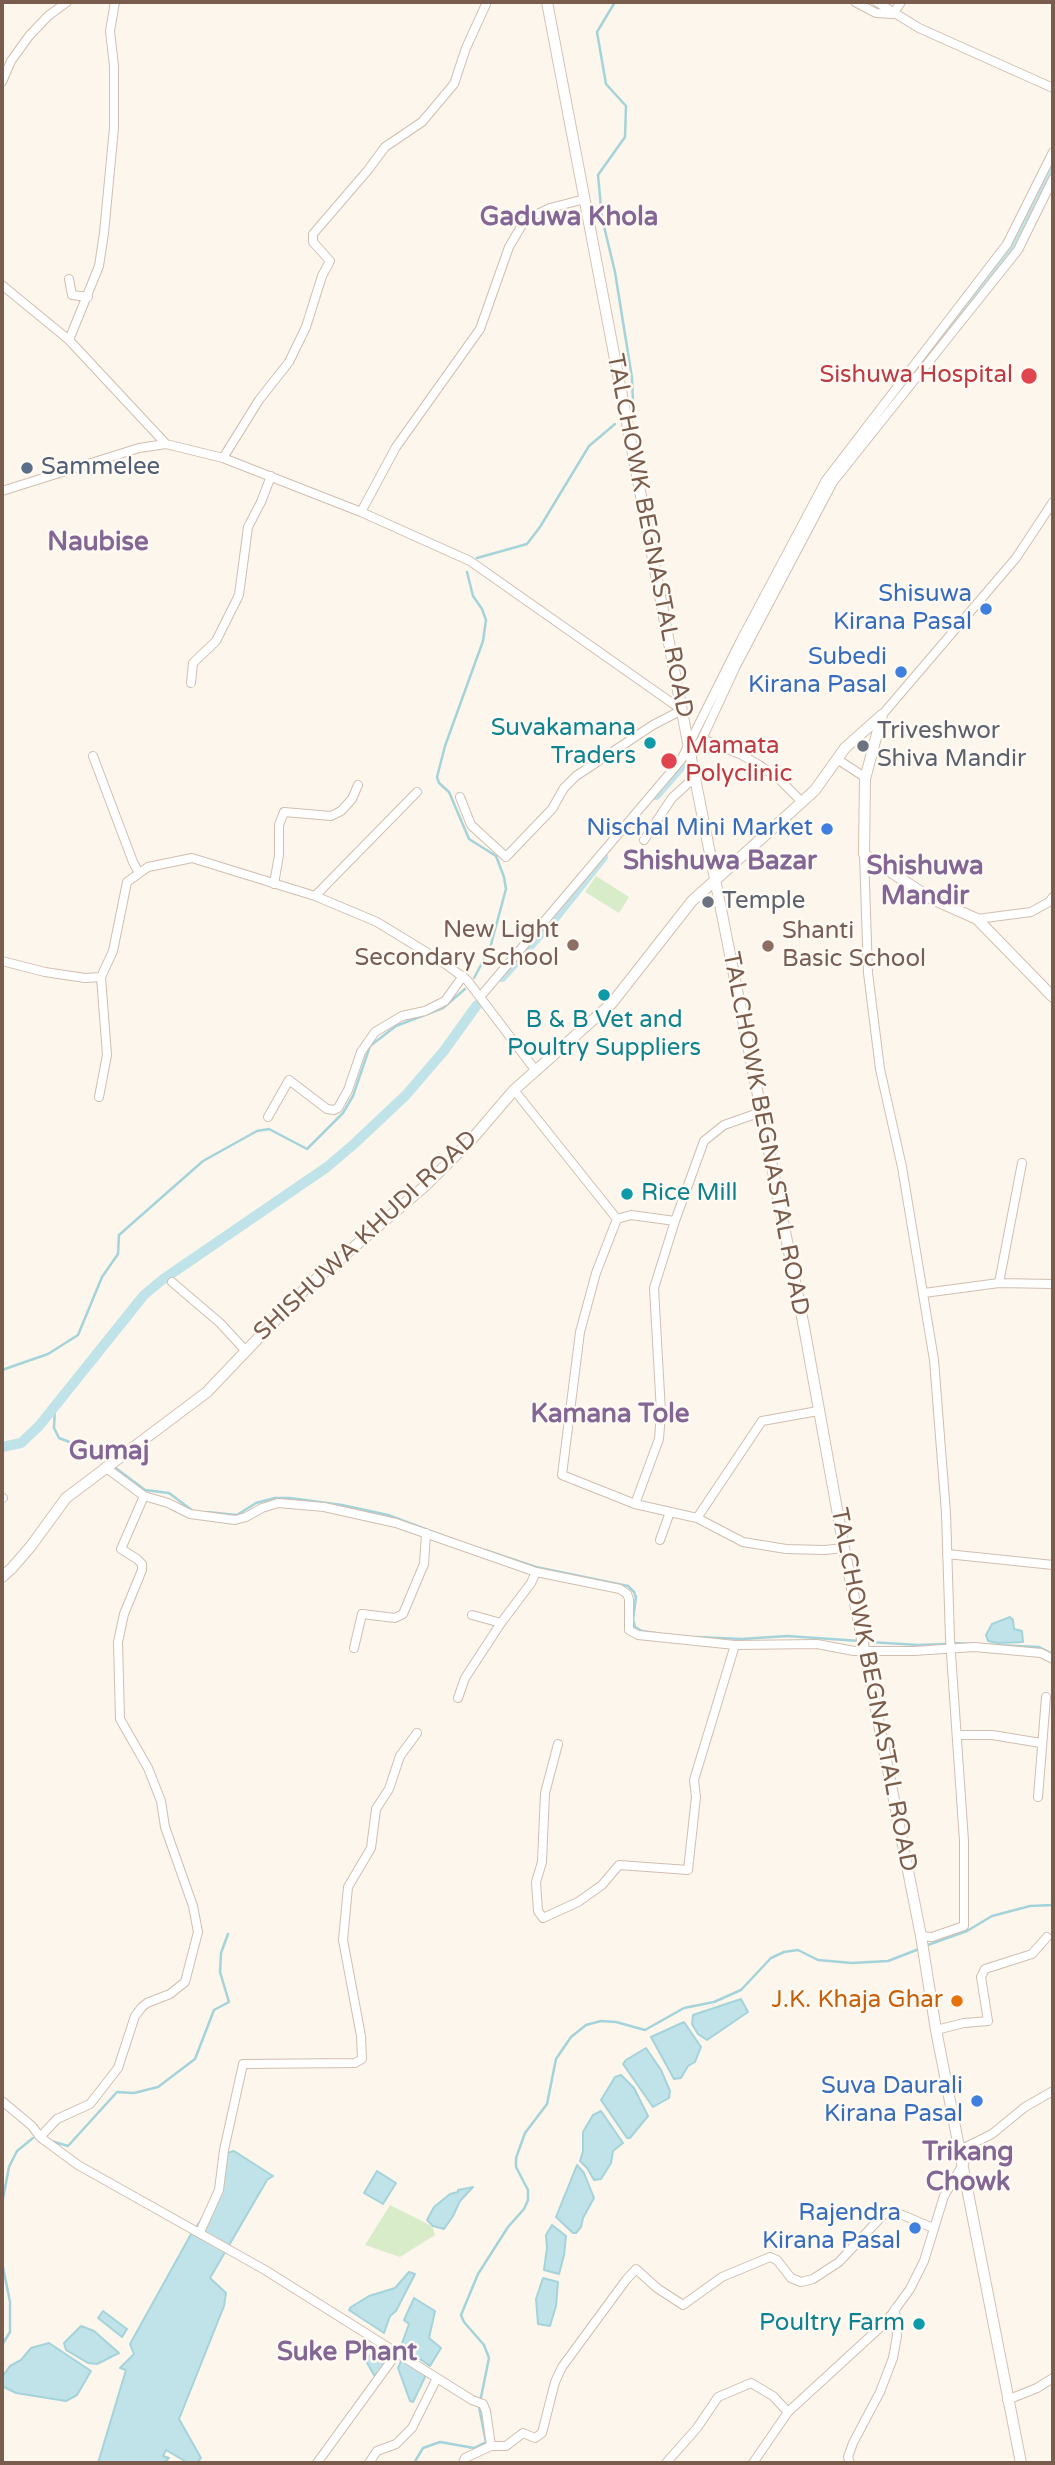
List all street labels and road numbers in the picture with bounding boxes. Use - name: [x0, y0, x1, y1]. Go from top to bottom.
- street label: TALCHOWK BEGNASTAL ROAD: [600, 352, 698, 720]
- street label: TALCHOWK BEGNASTAL ROAD: [716, 950, 814, 1318]
- street label: SHISHUWA KHUDI ROAD: [248, 1125, 484, 1347]
- street label: TALCHOWK BEGNASTAL ROAD: [824, 1506, 922, 1874]

